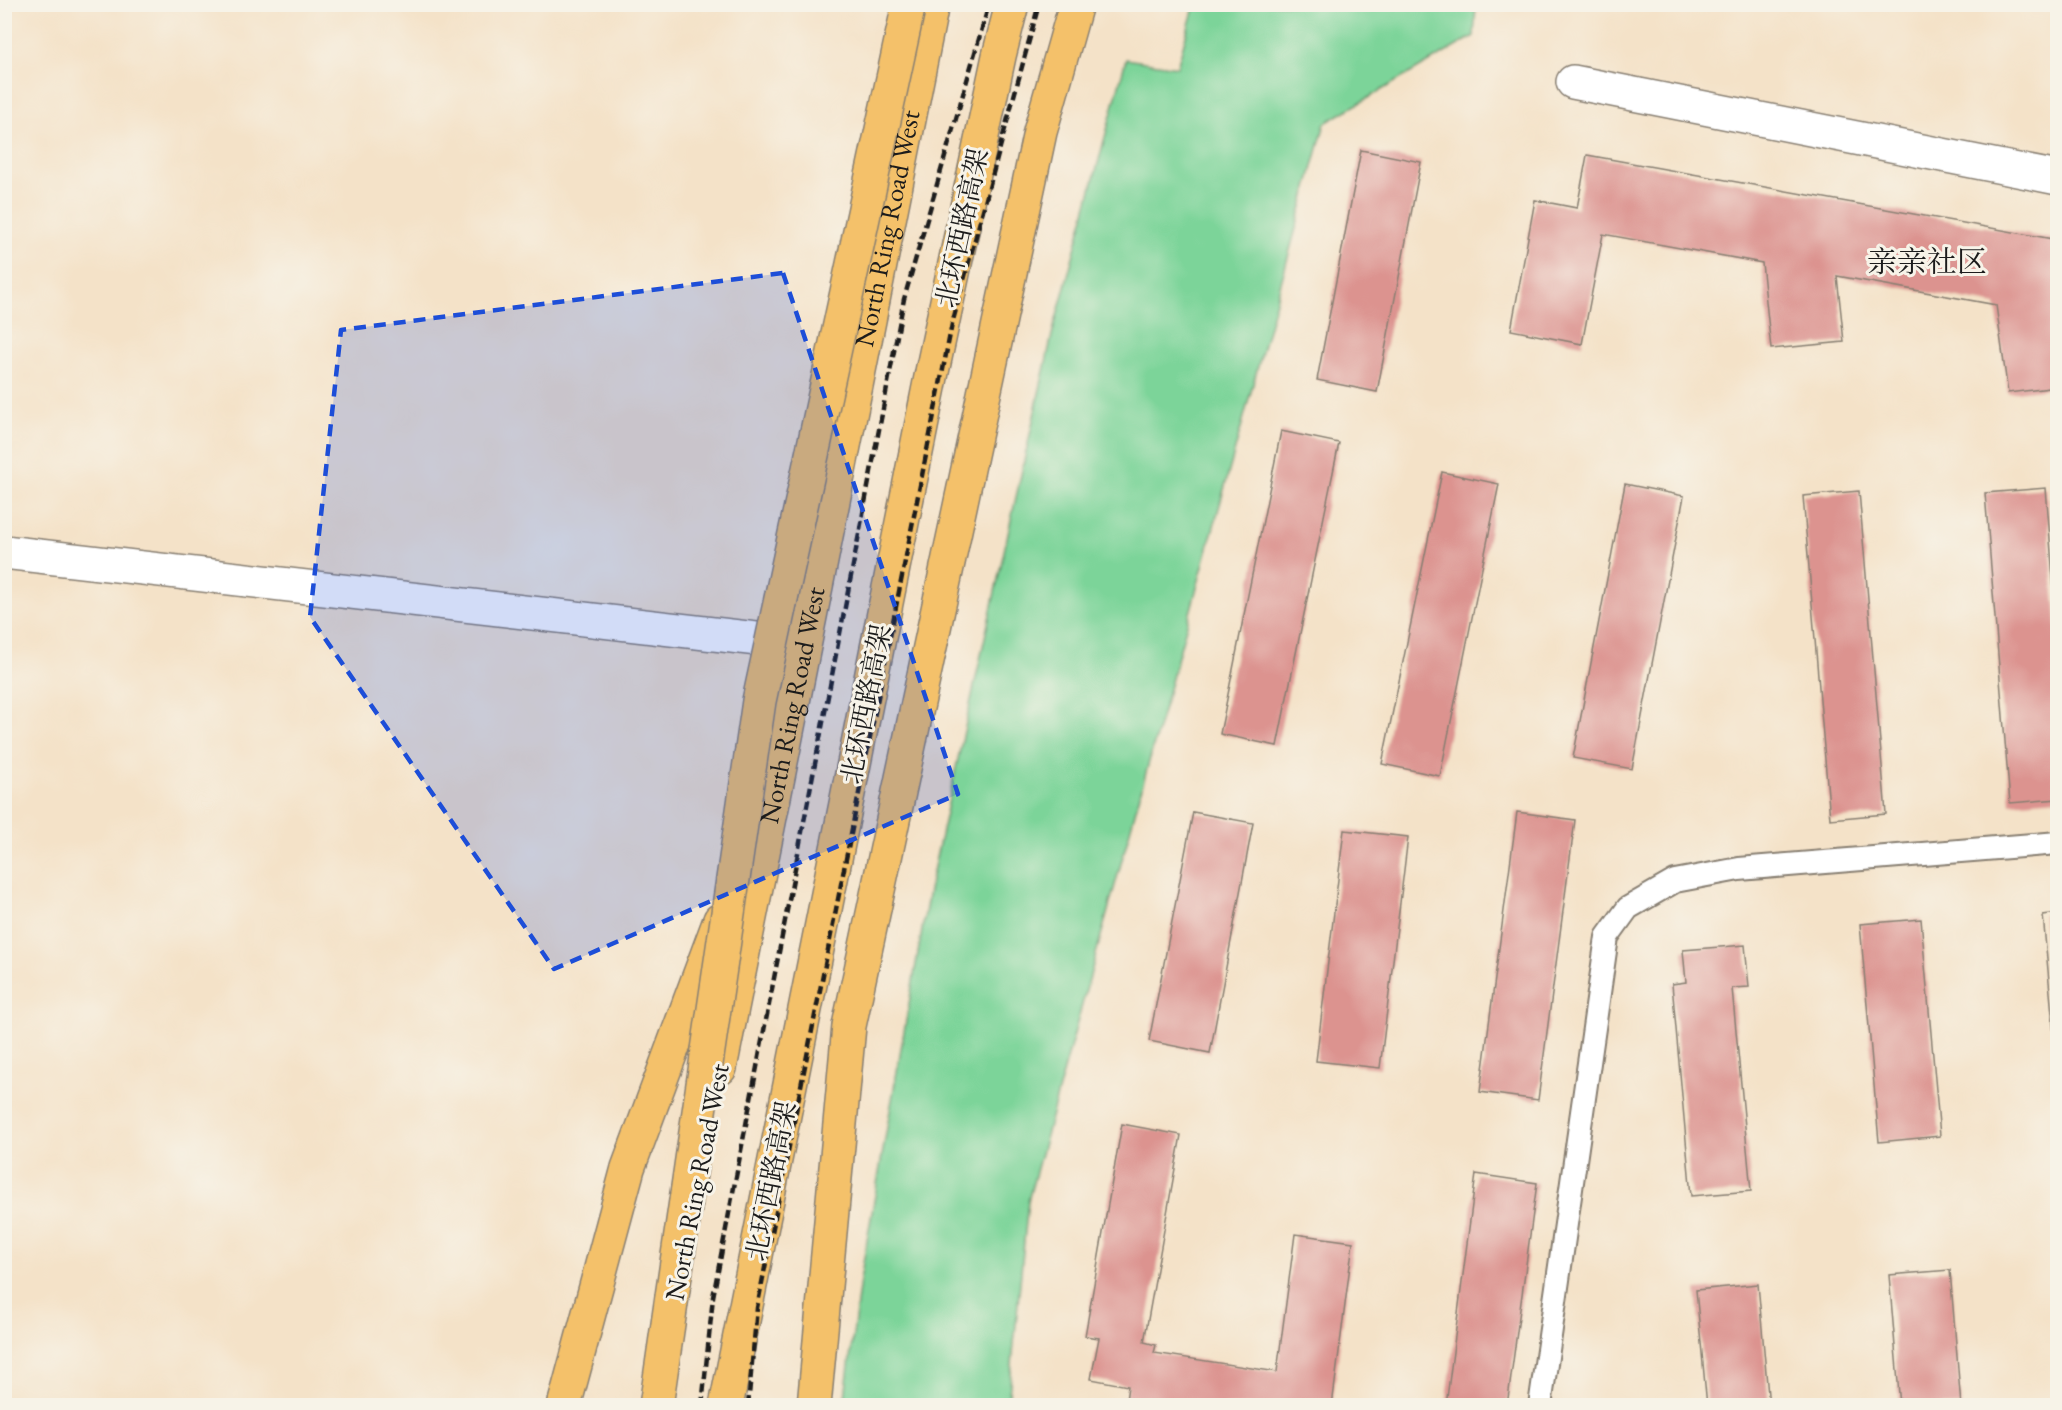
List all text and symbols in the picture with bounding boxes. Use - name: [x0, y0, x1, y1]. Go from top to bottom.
- street label: North Ring Road West: [846, 106, 928, 350]
- street label: 北环西路高架: [928, 145, 995, 311]
- district label: 亲亲社区: [1867, 242, 1987, 281]
- street label: North Ring Road West: [751, 583, 833, 826]
- street label: 北环西路高架: [833, 621, 898, 787]
- street label: North Ring Road West: [656, 1060, 737, 1303]
- street label: 北环西路高架: [738, 1098, 803, 1264]

